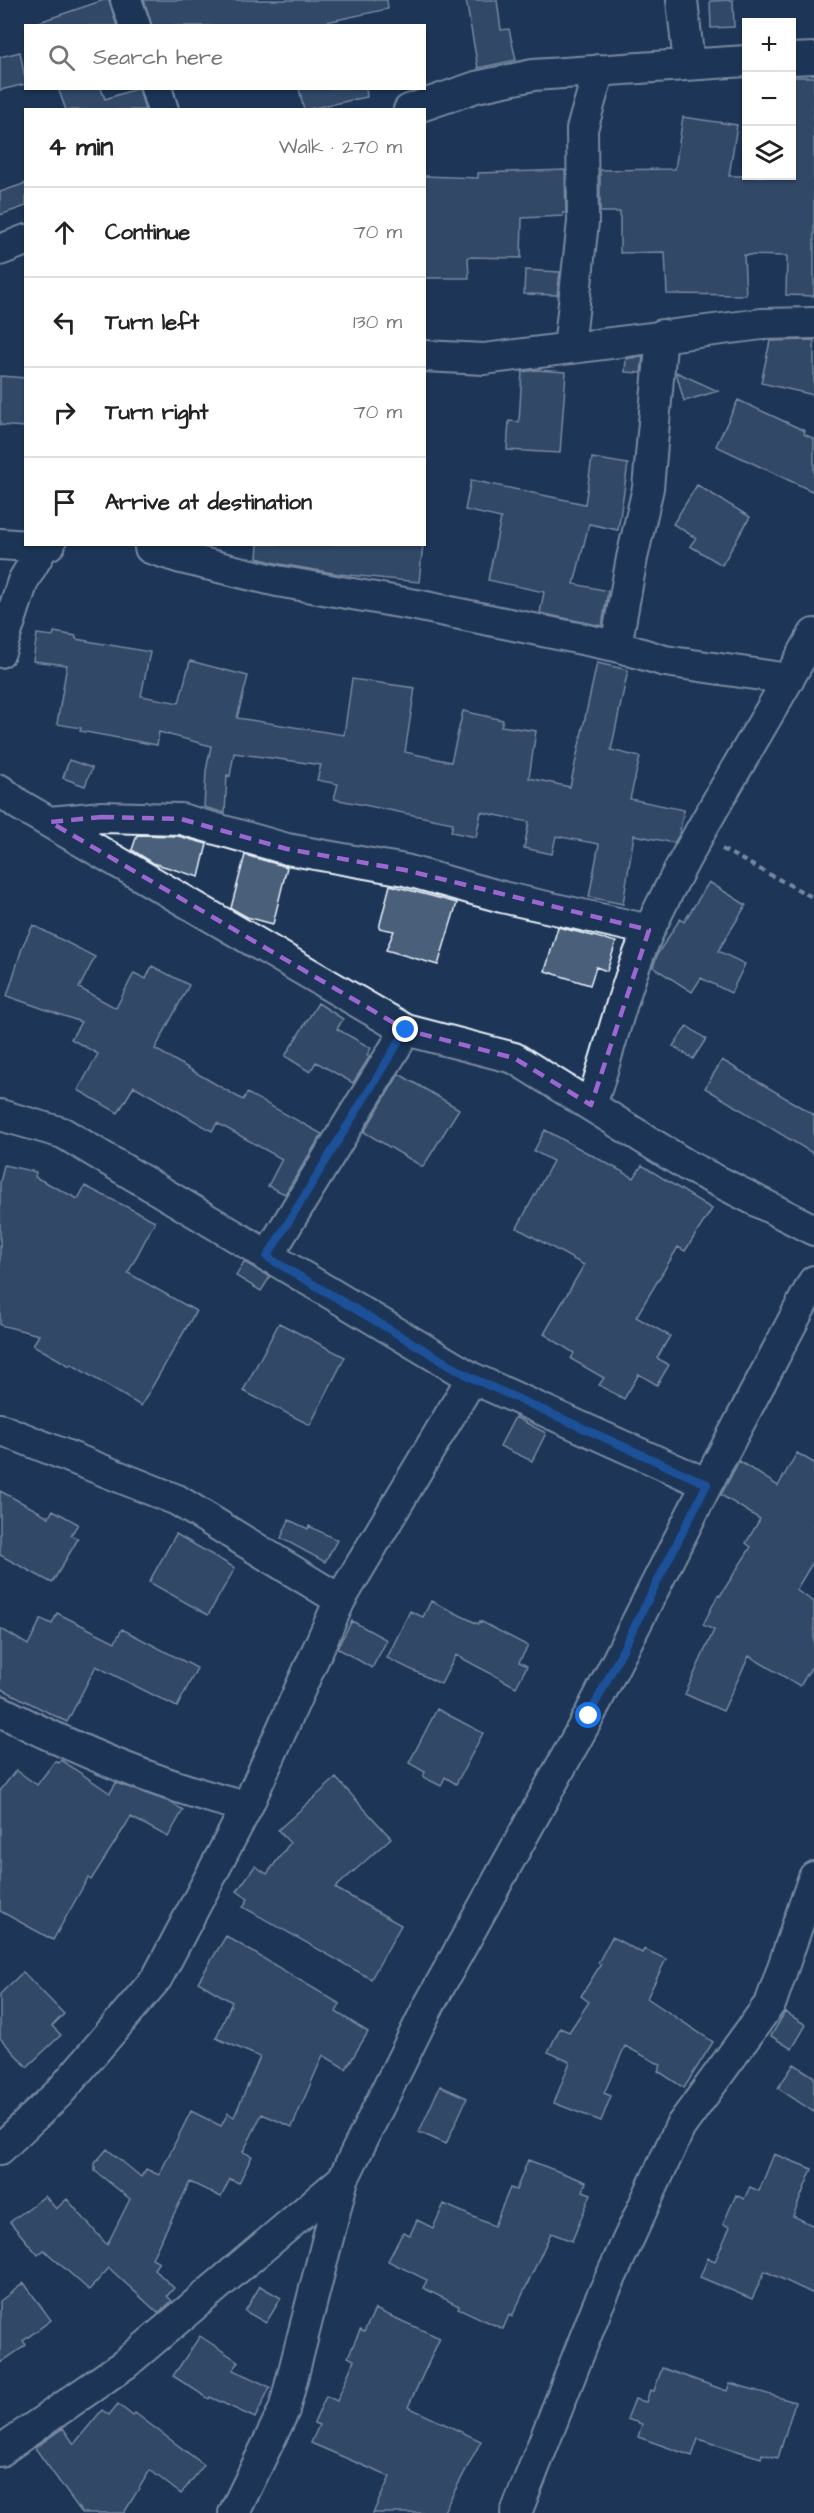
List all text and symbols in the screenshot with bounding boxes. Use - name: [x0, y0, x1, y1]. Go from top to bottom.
- map controls: [742, 18, 796, 180]
- button: +: [742, 18, 796, 72]
- search box: [24, 24, 426, 90]
- icon: search: [45, 41, 78, 74]
- text: Search here: [93, 42, 223, 73]
- button: −: [742, 72, 796, 126]
- button: layers: [742, 126, 796, 180]
- text: 4 min: [48, 129, 113, 165]
- text: Walk · 270 m: [279, 133, 402, 161]
- icon: ahead: [48, 216, 81, 249]
- text: Continue: [105, 217, 190, 248]
- text: 70 m: [354, 218, 402, 246]
- icon: left: [48, 306, 81, 339]
- text: Turn left: [105, 307, 199, 338]
- text: 130 m: [353, 308, 402, 336]
- icon: right: [48, 396, 81, 429]
- text: Turn right: [105, 397, 208, 428]
- text: 70 m: [354, 398, 402, 426]
- icon: arrive: [48, 486, 81, 519]
- text: Arrive at destination: [105, 487, 312, 518]
- route end: [392, 1016, 418, 1042]
- route start: [575, 1702, 601, 1728]

